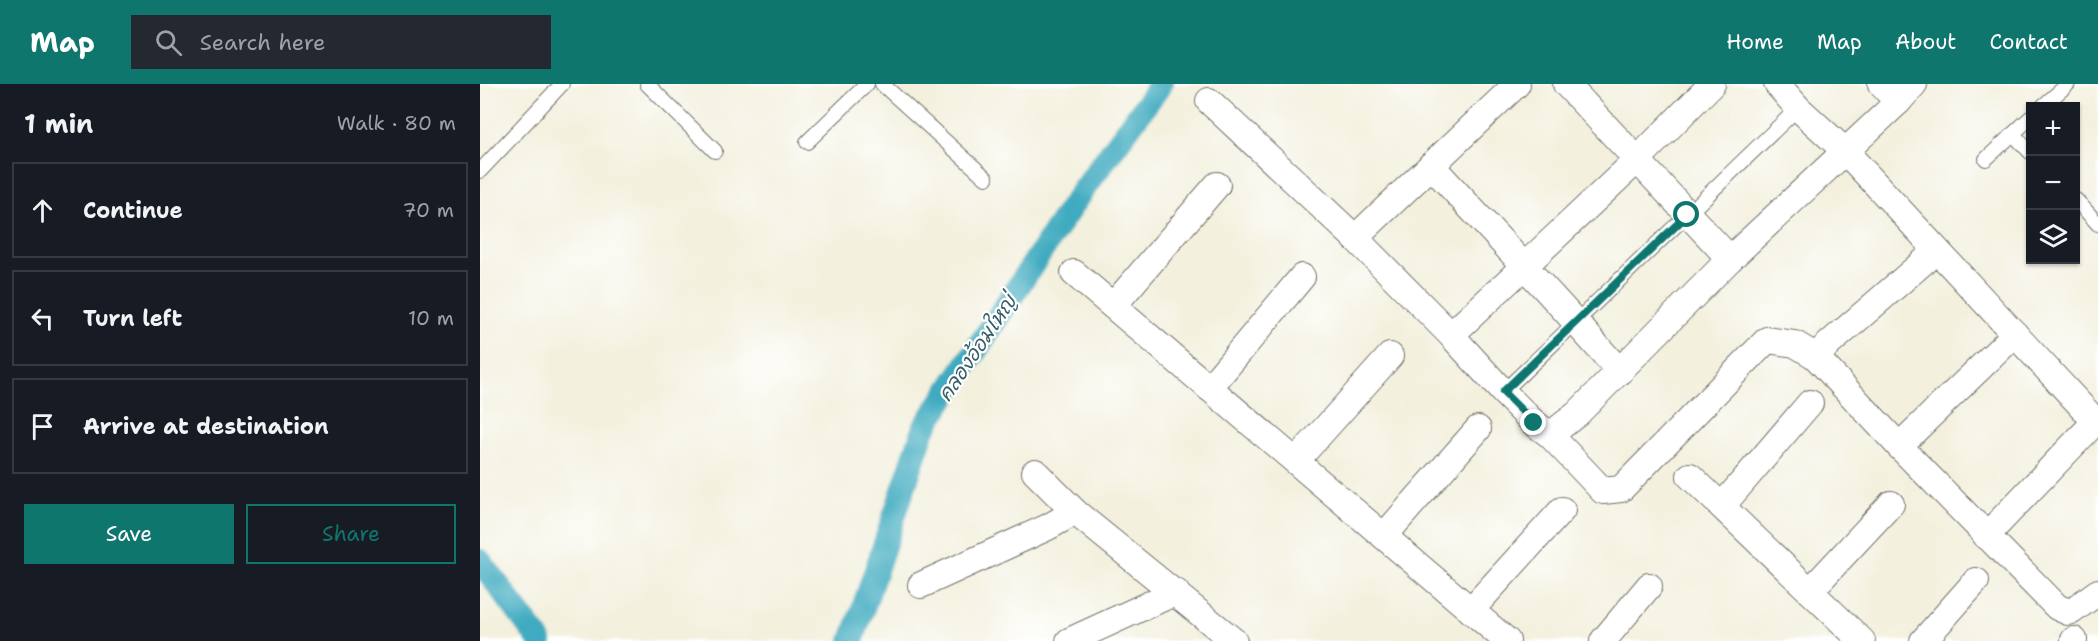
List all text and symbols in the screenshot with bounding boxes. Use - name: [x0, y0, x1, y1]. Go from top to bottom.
- search box: [131, 15, 551, 69]
- text: Map: [30, 23, 95, 61]
- icon: search: [152, 26, 185, 59]
- text: Search here: [200, 28, 325, 57]
- text: Home: [1726, 28, 1784, 56]
- text: Map: [1817, 28, 1862, 56]
- text: About: [1895, 28, 1956, 56]
- text: Contact: [1989, 28, 2068, 56]
- map controls: [2026, 102, 2080, 264]
- button: +: [2026, 102, 2080, 156]
- text: 1 min: [24, 106, 93, 141]
- text: Walk · 80 m: [337, 110, 456, 136]
- button: −: [2026, 156, 2080, 210]
- icon: ahead: [26, 194, 59, 227]
- text: Continue: [83, 196, 183, 225]
- text: 70 m: [402, 197, 454, 223]
- route start: [1673, 201, 1699, 227]
- button: layers: [2026, 210, 2080, 264]
- water label: คลองอ้อมใหญ่: [932, 286, 1024, 406]
- icon: left: [26, 302, 59, 335]
- text: Turn left: [83, 304, 182, 333]
- text: 10 m: [408, 305, 454, 331]
- route end: [1520, 409, 1546, 435]
- icon: arrive: [26, 410, 59, 443]
- text: Arrive at destination: [83, 412, 329, 441]
- button: Save: [24, 504, 234, 564]
- button: Share: [246, 504, 456, 564]

